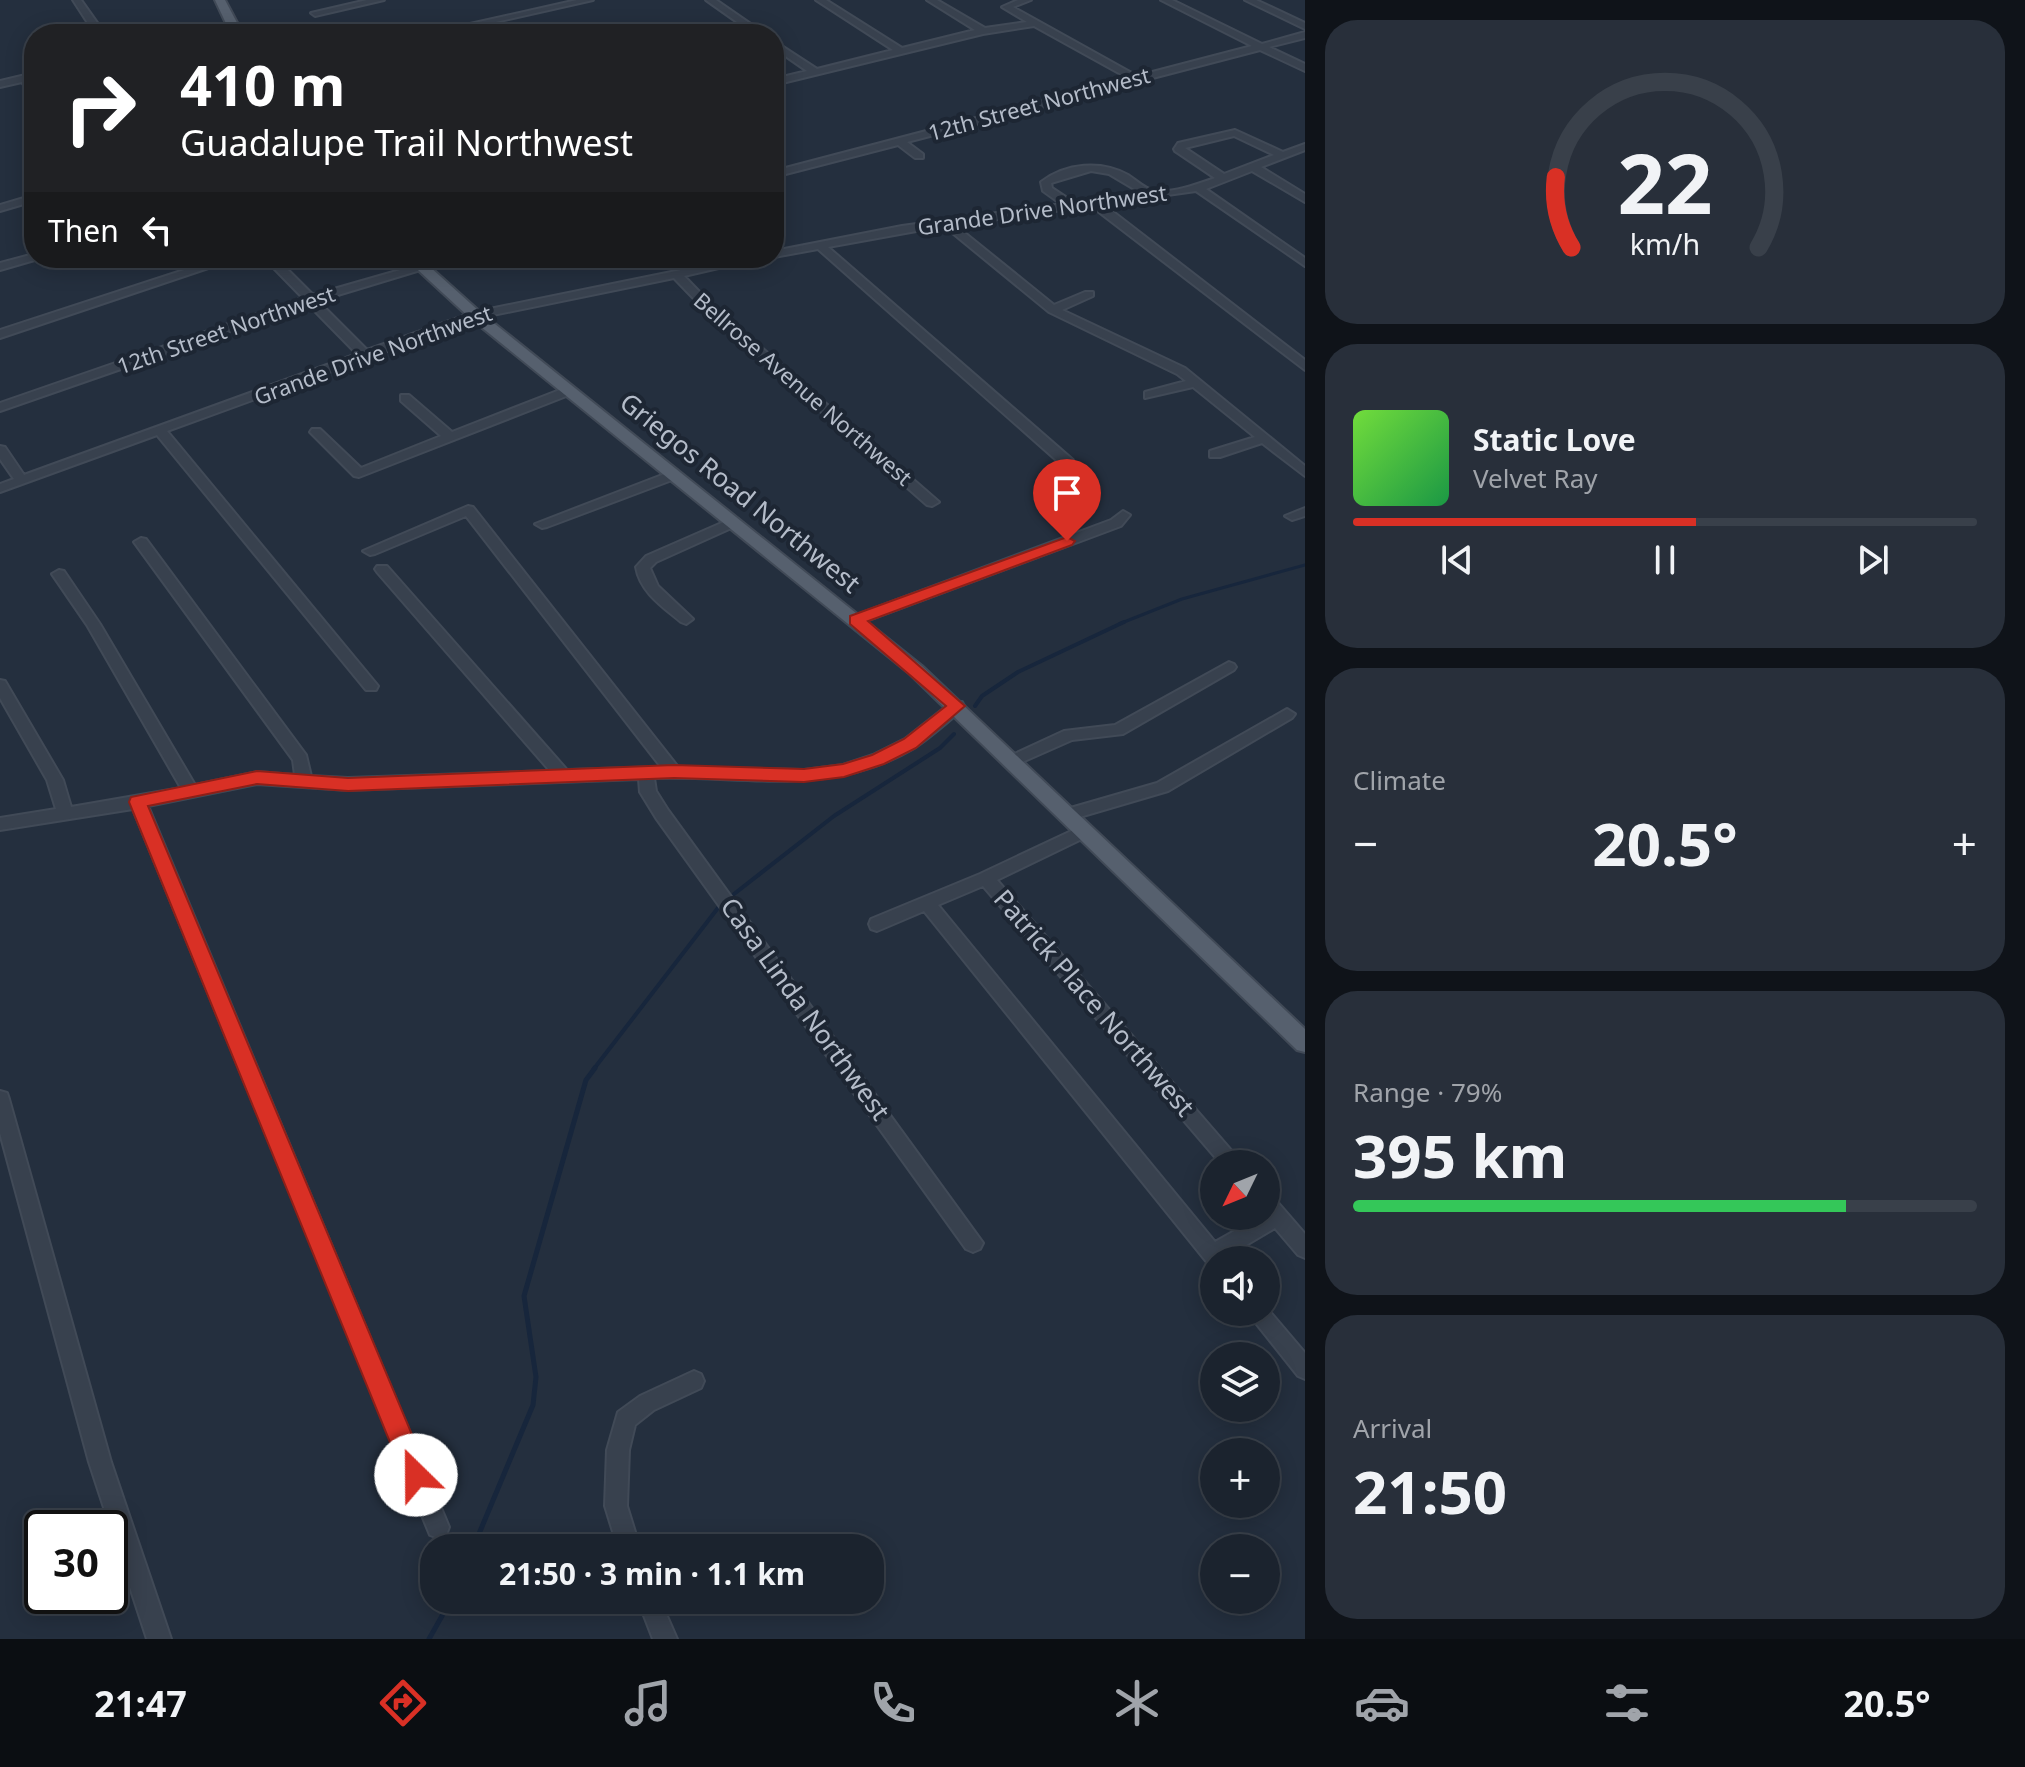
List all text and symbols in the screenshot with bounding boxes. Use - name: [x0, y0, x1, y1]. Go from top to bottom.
- text: 410 m: [180, 46, 345, 122]
- icon: right: [48, 56, 152, 160]
- street label: 12th Street Northwest: [925, 59, 1153, 147]
- text: Guadalupe Trail Northwest: [180, 118, 633, 167]
- text: 22: [1617, 124, 1713, 237]
- street label: Grande Drive Northwest: [915, 177, 1168, 241]
- icon: left: [135, 208, 179, 252]
- text: Then: [48, 210, 119, 251]
- text: km/h: [1630, 224, 1700, 263]
- street label: 12th Street Northwest: [113, 278, 339, 380]
- street label: Bellrose Avenue Northwest: [688, 285, 919, 492]
- street label: Grande Drive Northwest: [249, 297, 496, 411]
- street label: Griegos Road Northwest: [613, 384, 868, 601]
- text: Static Love: [1473, 419, 1636, 460]
- pin: [1033, 459, 1101, 541]
- text: Velvet Ray: [1473, 460, 1598, 496]
- icon: arrive: [1045, 471, 1089, 515]
- icon: previous: [1435, 538, 1479, 582]
- icon: pause: [1643, 538, 1687, 582]
- icon: next: [1851, 538, 1895, 582]
- text: Climate: [1353, 762, 1446, 798]
- text: 20.5°: [1592, 802, 1738, 884]
- text: −: [1353, 813, 1378, 873]
- text: +: [1952, 813, 1977, 873]
- street label: Patrick Place Northwest: [986, 881, 1203, 1124]
- street label: Casa Linda Northwest: [713, 890, 899, 1127]
- text: Range · 79%: [1353, 1074, 1502, 1110]
- text: 395 km: [1353, 1114, 1567, 1196]
- north arrow: [1200, 1150, 1280, 1230]
- map controls: [1200, 1150, 1280, 1614]
- button: sound: [1200, 1246, 1280, 1326]
- button: layers: [1200, 1342, 1280, 1422]
- text: Arrival: [1353, 1410, 1432, 1446]
- position arrow: [374, 1433, 458, 1517]
- button: +: [1200, 1438, 1280, 1518]
- text: 21:50: [1353, 1450, 1507, 1532]
- speed limit sign: 30: [24, 1510, 128, 1614]
- button: −: [1200, 1534, 1280, 1614]
- text: 21:50 · 3 min · 1.1 km: [499, 1553, 805, 1594]
- icon: directions: [375, 1675, 431, 1731]
- icon: music: [620, 1675, 676, 1731]
- icon: phone: [865, 1675, 921, 1731]
- icon: climate: [1109, 1675, 1165, 1731]
- icon: car: [1354, 1675, 1410, 1731]
- icon: filters: [1599, 1675, 1655, 1731]
- text: 21:47: [94, 1679, 187, 1728]
- text: 20.5°: [1843, 1679, 1931, 1728]

